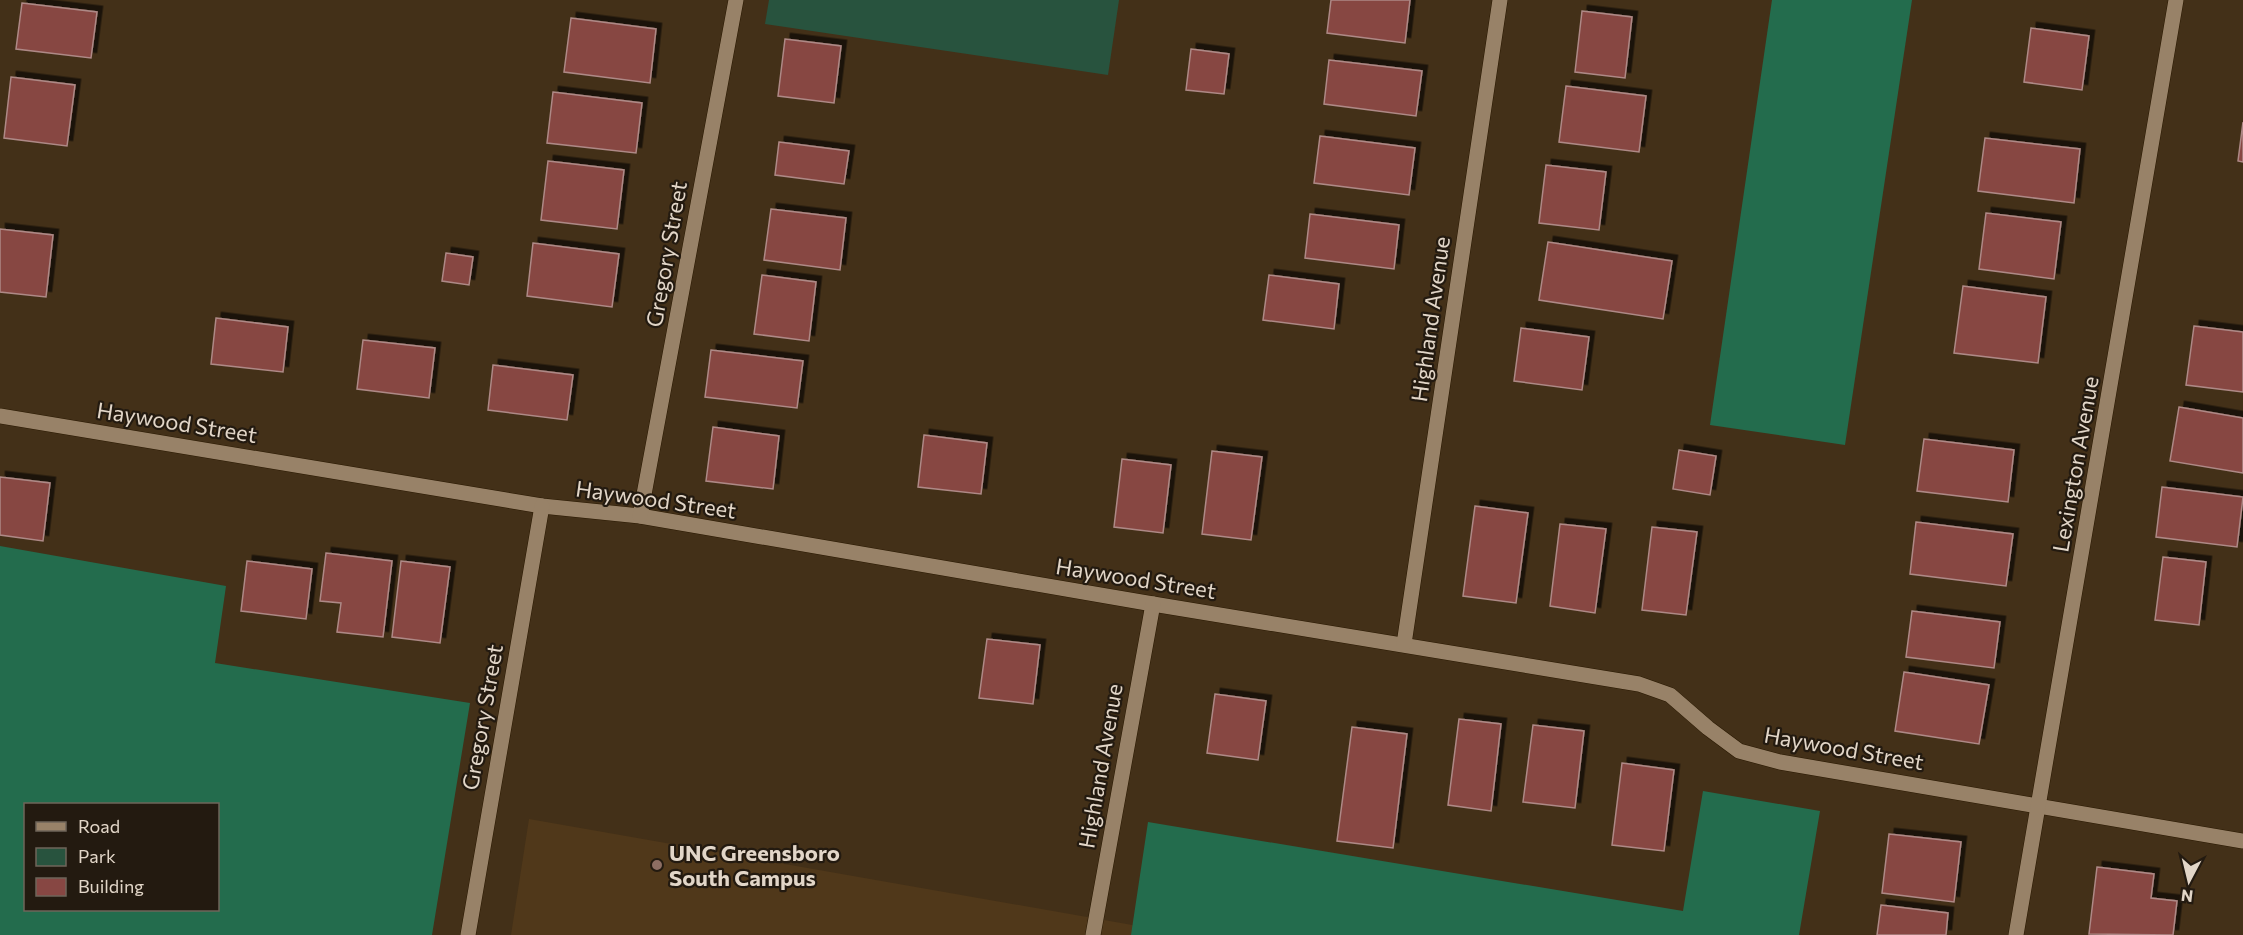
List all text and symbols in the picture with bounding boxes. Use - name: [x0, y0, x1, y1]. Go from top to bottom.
- street label: Gregory Street: [640, 179, 692, 329]
- street label: Highland Avenue: [1405, 235, 1455, 403]
- street label: Lexington Avenue: [2046, 374, 2104, 554]
- street label: Haywood Street: [95, 396, 259, 448]
- street label: Haywood Street: [574, 474, 738, 524]
- street label: Haywood Street: [1054, 552, 1218, 604]
- street label: Gregory Street: [456, 642, 508, 792]
- street label: Highland Avenue: [1072, 682, 1128, 850]
- street label: Haywood Street: [1762, 721, 1926, 775]
- legend: [24, 803, 219, 911]
- text: Road: [78, 815, 120, 837]
- place label: UNC Greensboro South Campus: [669, 839, 840, 891]
- text: Park: [78, 845, 116, 867]
- north arrow: [2159, 851, 2219, 911]
- marker: UNC Greensboro South Campus: [650, 858, 664, 872]
- text: Building: [78, 875, 144, 897]
- text: N: [2180, 886, 2194, 907]

